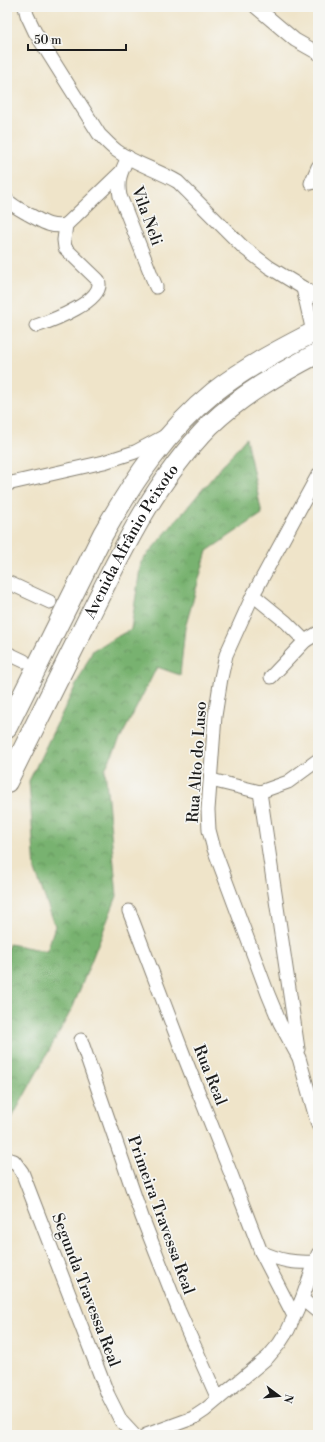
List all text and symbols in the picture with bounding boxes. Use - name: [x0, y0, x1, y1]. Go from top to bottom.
- scale bar: [28, 26, 126, 52]
- text: 50 m: [34, 33, 62, 48]
- street label: Vila Neli: [127, 183, 167, 248]
- street label: Avenida Afrânio Peixoto: [79, 460, 183, 623]
- street label: Rua Alto do Luso: [183, 700, 211, 824]
- street label: Rua Real: [189, 1042, 231, 1108]
- street label: Primeira Travessa Real: [123, 1133, 199, 1297]
- street label: Segunda Travessa Real: [47, 1210, 125, 1370]
- north arrow: [259, 1376, 299, 1416]
- text: N: [280, 1392, 296, 1405]

